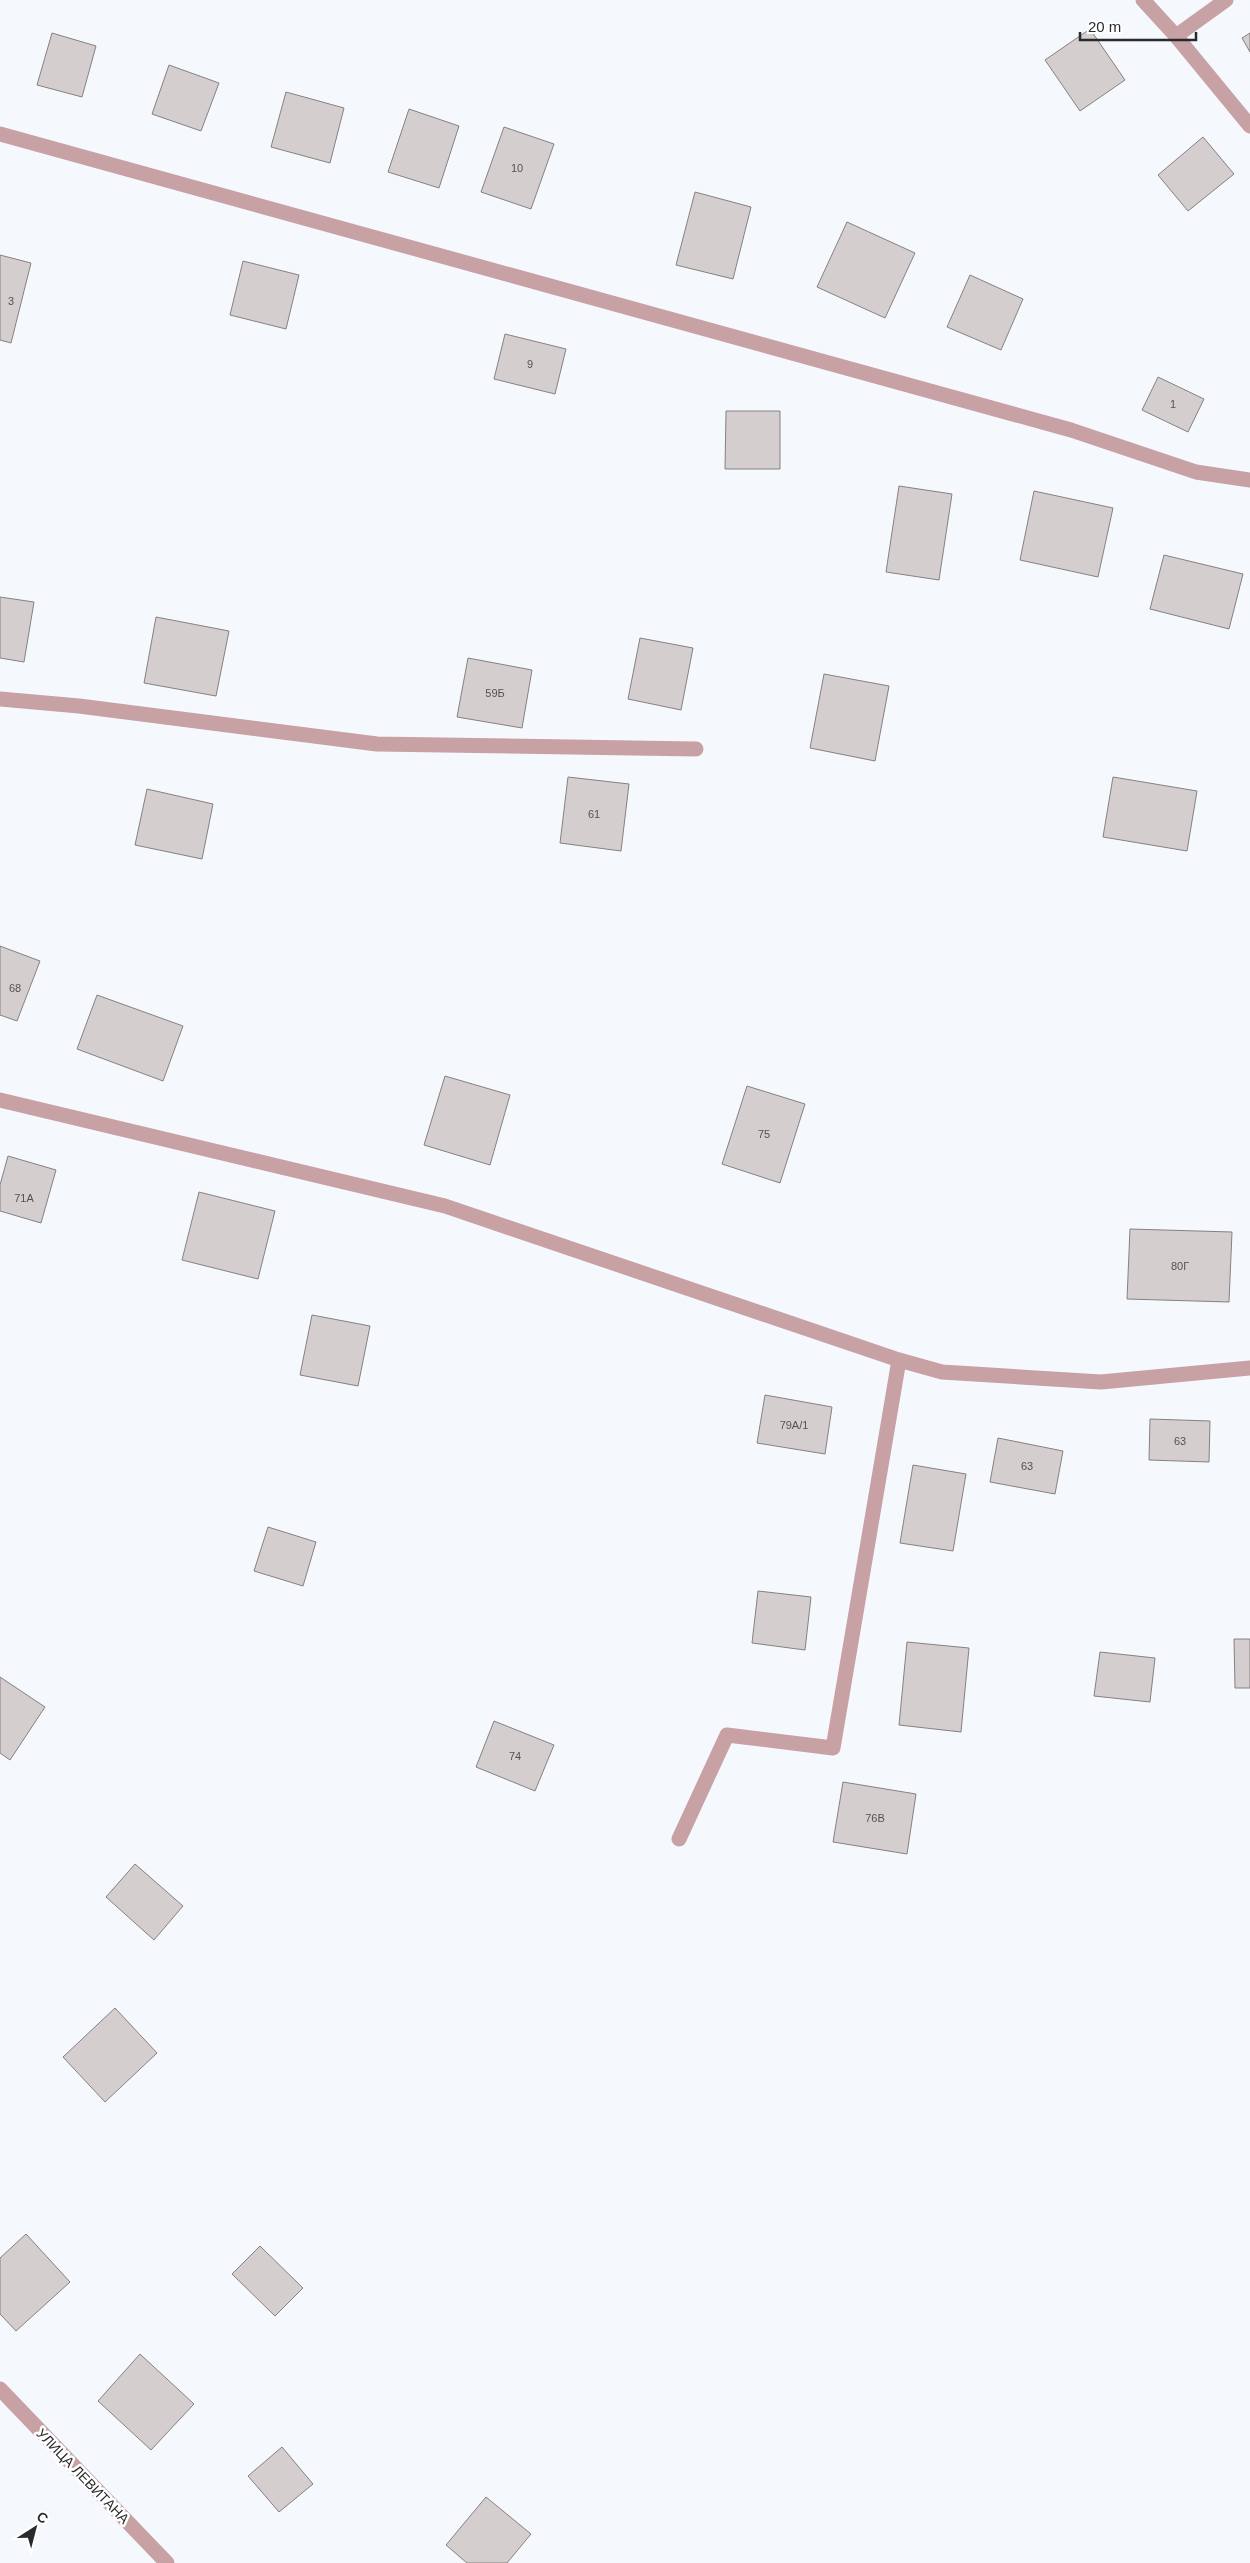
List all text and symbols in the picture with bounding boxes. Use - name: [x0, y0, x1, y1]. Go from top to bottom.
- scale bar: [1080, 10, 1196, 42]
- text: 20 m: [1088, 18, 1121, 35]
- house number: 10: [511, 162, 523, 174]
- house number: 3: [8, 295, 14, 307]
- house number: 9: [527, 358, 533, 370]
- house number: 1: [1170, 398, 1176, 410]
- house number: 59Б: [485, 687, 505, 699]
- house number: 61: [588, 808, 600, 820]
- house number: 68: [9, 982, 21, 994]
- house number: 75: [758, 1128, 770, 1140]
- house number: 71А: [14, 1192, 34, 1204]
- house number: 80Г: [1171, 1260, 1189, 1272]
- house number: 79А/1: [780, 1419, 808, 1431]
- house number: 63: [1174, 1435, 1186, 1447]
- house number: 63: [1021, 1460, 1033, 1472]
- house number: 74: [509, 1750, 521, 1762]
- house number: 76В: [865, 1812, 885, 1824]
- street label: УЛИЦА ЛЕВИТАНА: [33, 2425, 133, 2527]
- north arrow: [10, 2503, 60, 2553]
- text: С: [34, 2508, 51, 2527]

